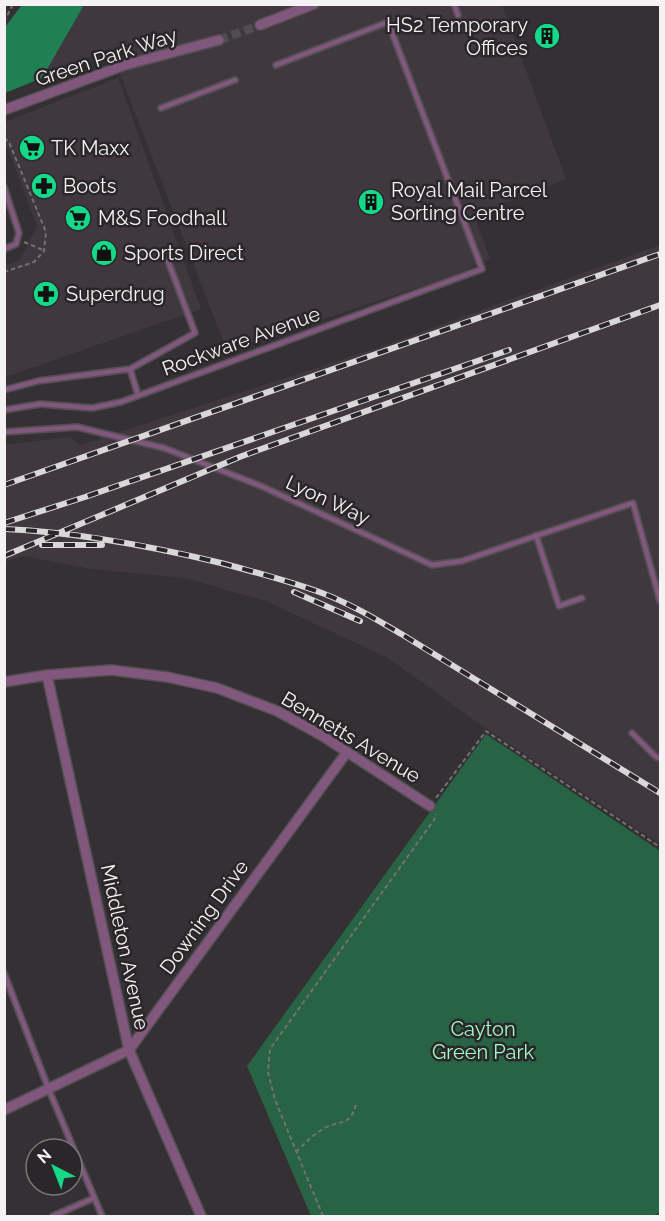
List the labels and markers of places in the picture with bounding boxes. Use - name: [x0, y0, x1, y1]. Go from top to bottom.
- place label: HS2 Temporary Offices: [386, 13, 528, 60]
- building icon: HS2 Temporary Offices: [532, 21, 562, 51]
- supermarket icon: TK Maxx: [17, 133, 47, 163]
- place label: TK Maxx: [51, 136, 129, 160]
- pharmacy icon: Boots: [29, 171, 59, 201]
- place label: Boots: [63, 174, 116, 198]
- place label: Royal Mail Parcel Sorting Centre: [391, 178, 548, 225]
- building icon: Royal Mail Parcel Sorting Centre: [356, 187, 386, 217]
- supermarket icon: M&S Foodhall: [63, 203, 93, 233]
- place label: M&S Foodhall: [98, 206, 227, 230]
- shop icon: Sports Direct: [89, 238, 119, 268]
- place label: Sports Direct: [124, 241, 244, 265]
- pharmacy icon: Superdrug: [31, 279, 61, 309]
- place label: Superdrug: [66, 282, 165, 306]

